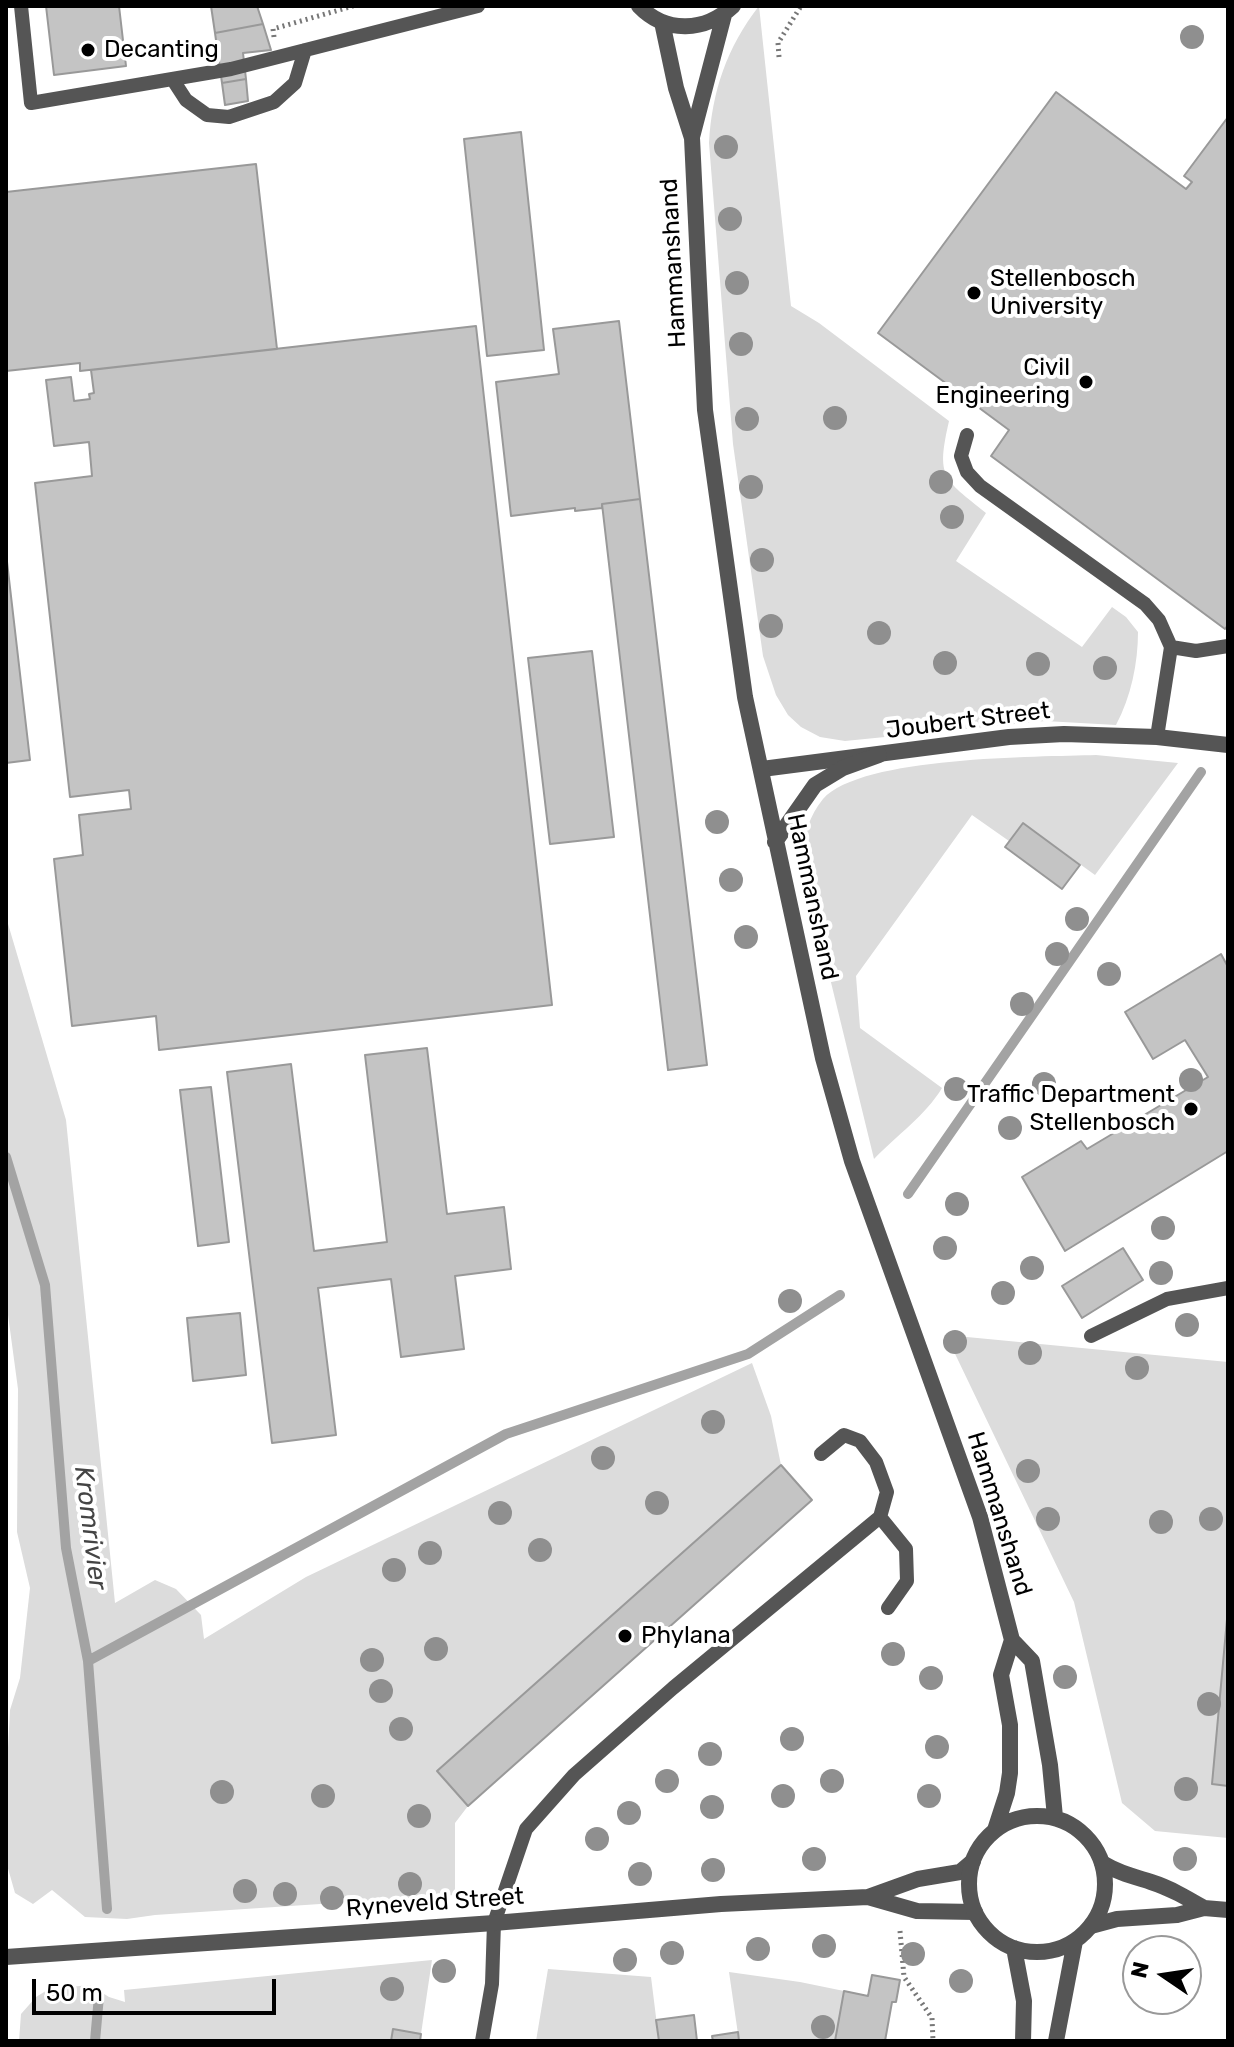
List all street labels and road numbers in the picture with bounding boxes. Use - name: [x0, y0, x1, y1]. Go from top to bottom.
- street label: Hammanshand: [655, 177, 693, 349]
- street label: Joubert Street: [884, 697, 1052, 745]
- street label: Hammanshand: [780, 811, 844, 983]
- street label: Hammanshand: [960, 1429, 1038, 1599]
- street label: Ryneveld Street: [345, 1882, 525, 1924]

